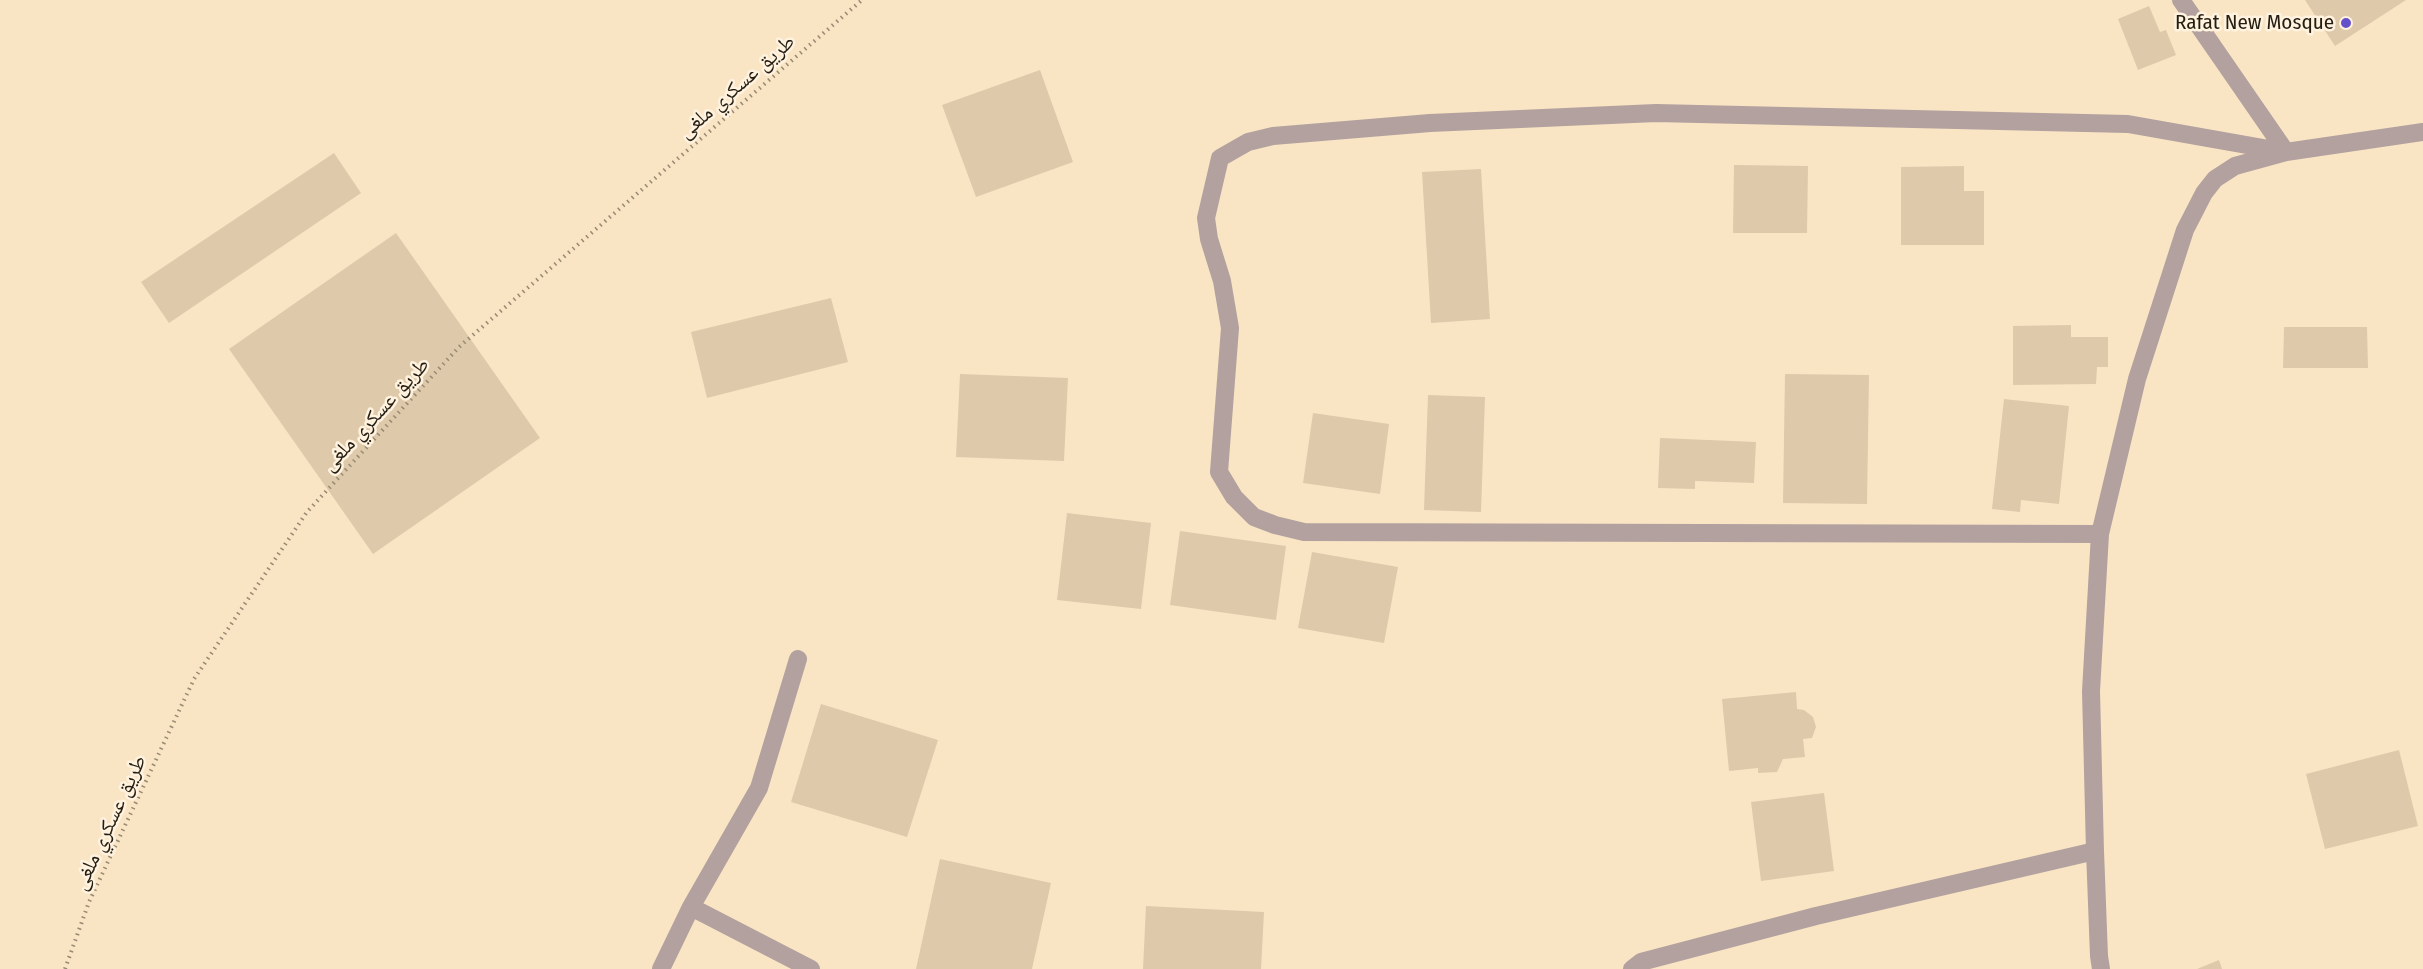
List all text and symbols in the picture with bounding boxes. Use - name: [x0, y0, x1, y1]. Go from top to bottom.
- place label: Rafat New Mosque: [2175, 10, 2334, 36]
- marker: Rafat New Mosque: [2339, 16, 2353, 30]
- street label: طريق عسكري ملغى: [674, 29, 800, 145]
- street label: طريق عسكري ملغى: [317, 353, 435, 477]
- street label: طريق عسكري ملغى: [68, 751, 152, 895]

